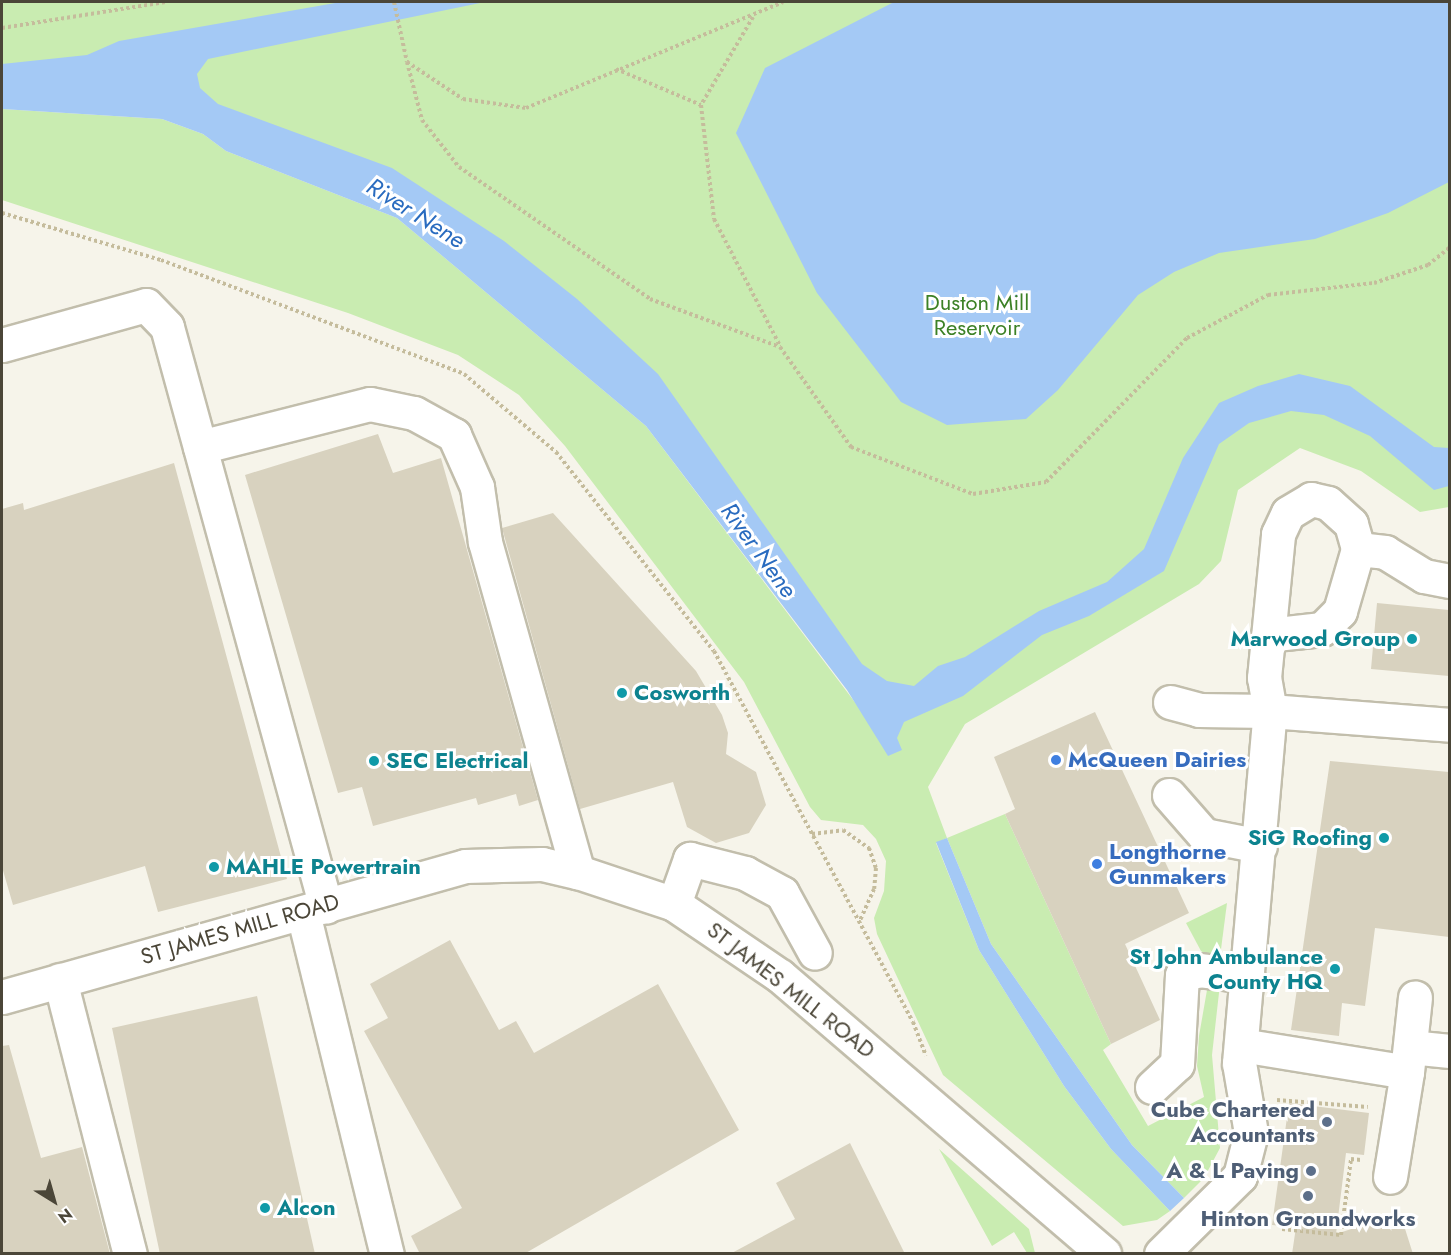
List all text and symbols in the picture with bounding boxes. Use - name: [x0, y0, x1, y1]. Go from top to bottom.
- water label: River Nene: [362, 172, 470, 254]
- park label: Duston Mill Reservoir: [925, 289, 1029, 340]
- water label: River Nene: [715, 497, 803, 603]
- place label: Marwood Group: [1230, 626, 1400, 652]
- marker: Marwood Group: [1405, 632, 1419, 646]
- place label: Cosworth: [634, 680, 730, 706]
- marker: Cosworth: [615, 686, 629, 700]
- place label: McQueen Dairies: [1068, 747, 1246, 773]
- place label: SEC Electrical: [386, 748, 528, 774]
- marker: McQueen Dairies: [1049, 753, 1063, 767]
- marker: SEC Electrical: [367, 754, 381, 768]
- place label: SiG Roofing: [1248, 825, 1372, 851]
- marker: SiG Roofing: [1377, 831, 1391, 845]
- place label: Longthorne Gunmakers: [1109, 838, 1226, 890]
- place label: MAHLE Powertrain: [226, 854, 421, 880]
- marker: Longthorne Gunmakers: [1090, 857, 1104, 871]
- marker: MAHLE Powertrain: [207, 860, 221, 874]
- street label: ST JAMES MILL ROAD: [138, 888, 342, 970]
- street label: ST JAMES MILL ROAD: [702, 916, 880, 1064]
- place label: St John Ambulance County HQ: [1129, 943, 1323, 994]
- marker: St John Ambulance County HQ: [1328, 962, 1342, 976]
- place label: Cube Chartered Accountants: [1151, 1096, 1315, 1148]
- marker: Cube Chartered Accountants: [1320, 1115, 1334, 1129]
- place label: A & L Paving: [1166, 1158, 1299, 1184]
- marker: A & L Paving: [1304, 1164, 1318, 1178]
- north arrow: [24, 1171, 84, 1231]
- marker: Hinton Groundworks: [1301, 1189, 1315, 1203]
- place label: Alcon: [277, 1195, 336, 1221]
- marker: Alcon: [258, 1201, 272, 1215]
- text: N: [53, 1203, 77, 1229]
- place label: Hinton Groundworks: [1201, 1206, 1415, 1232]

